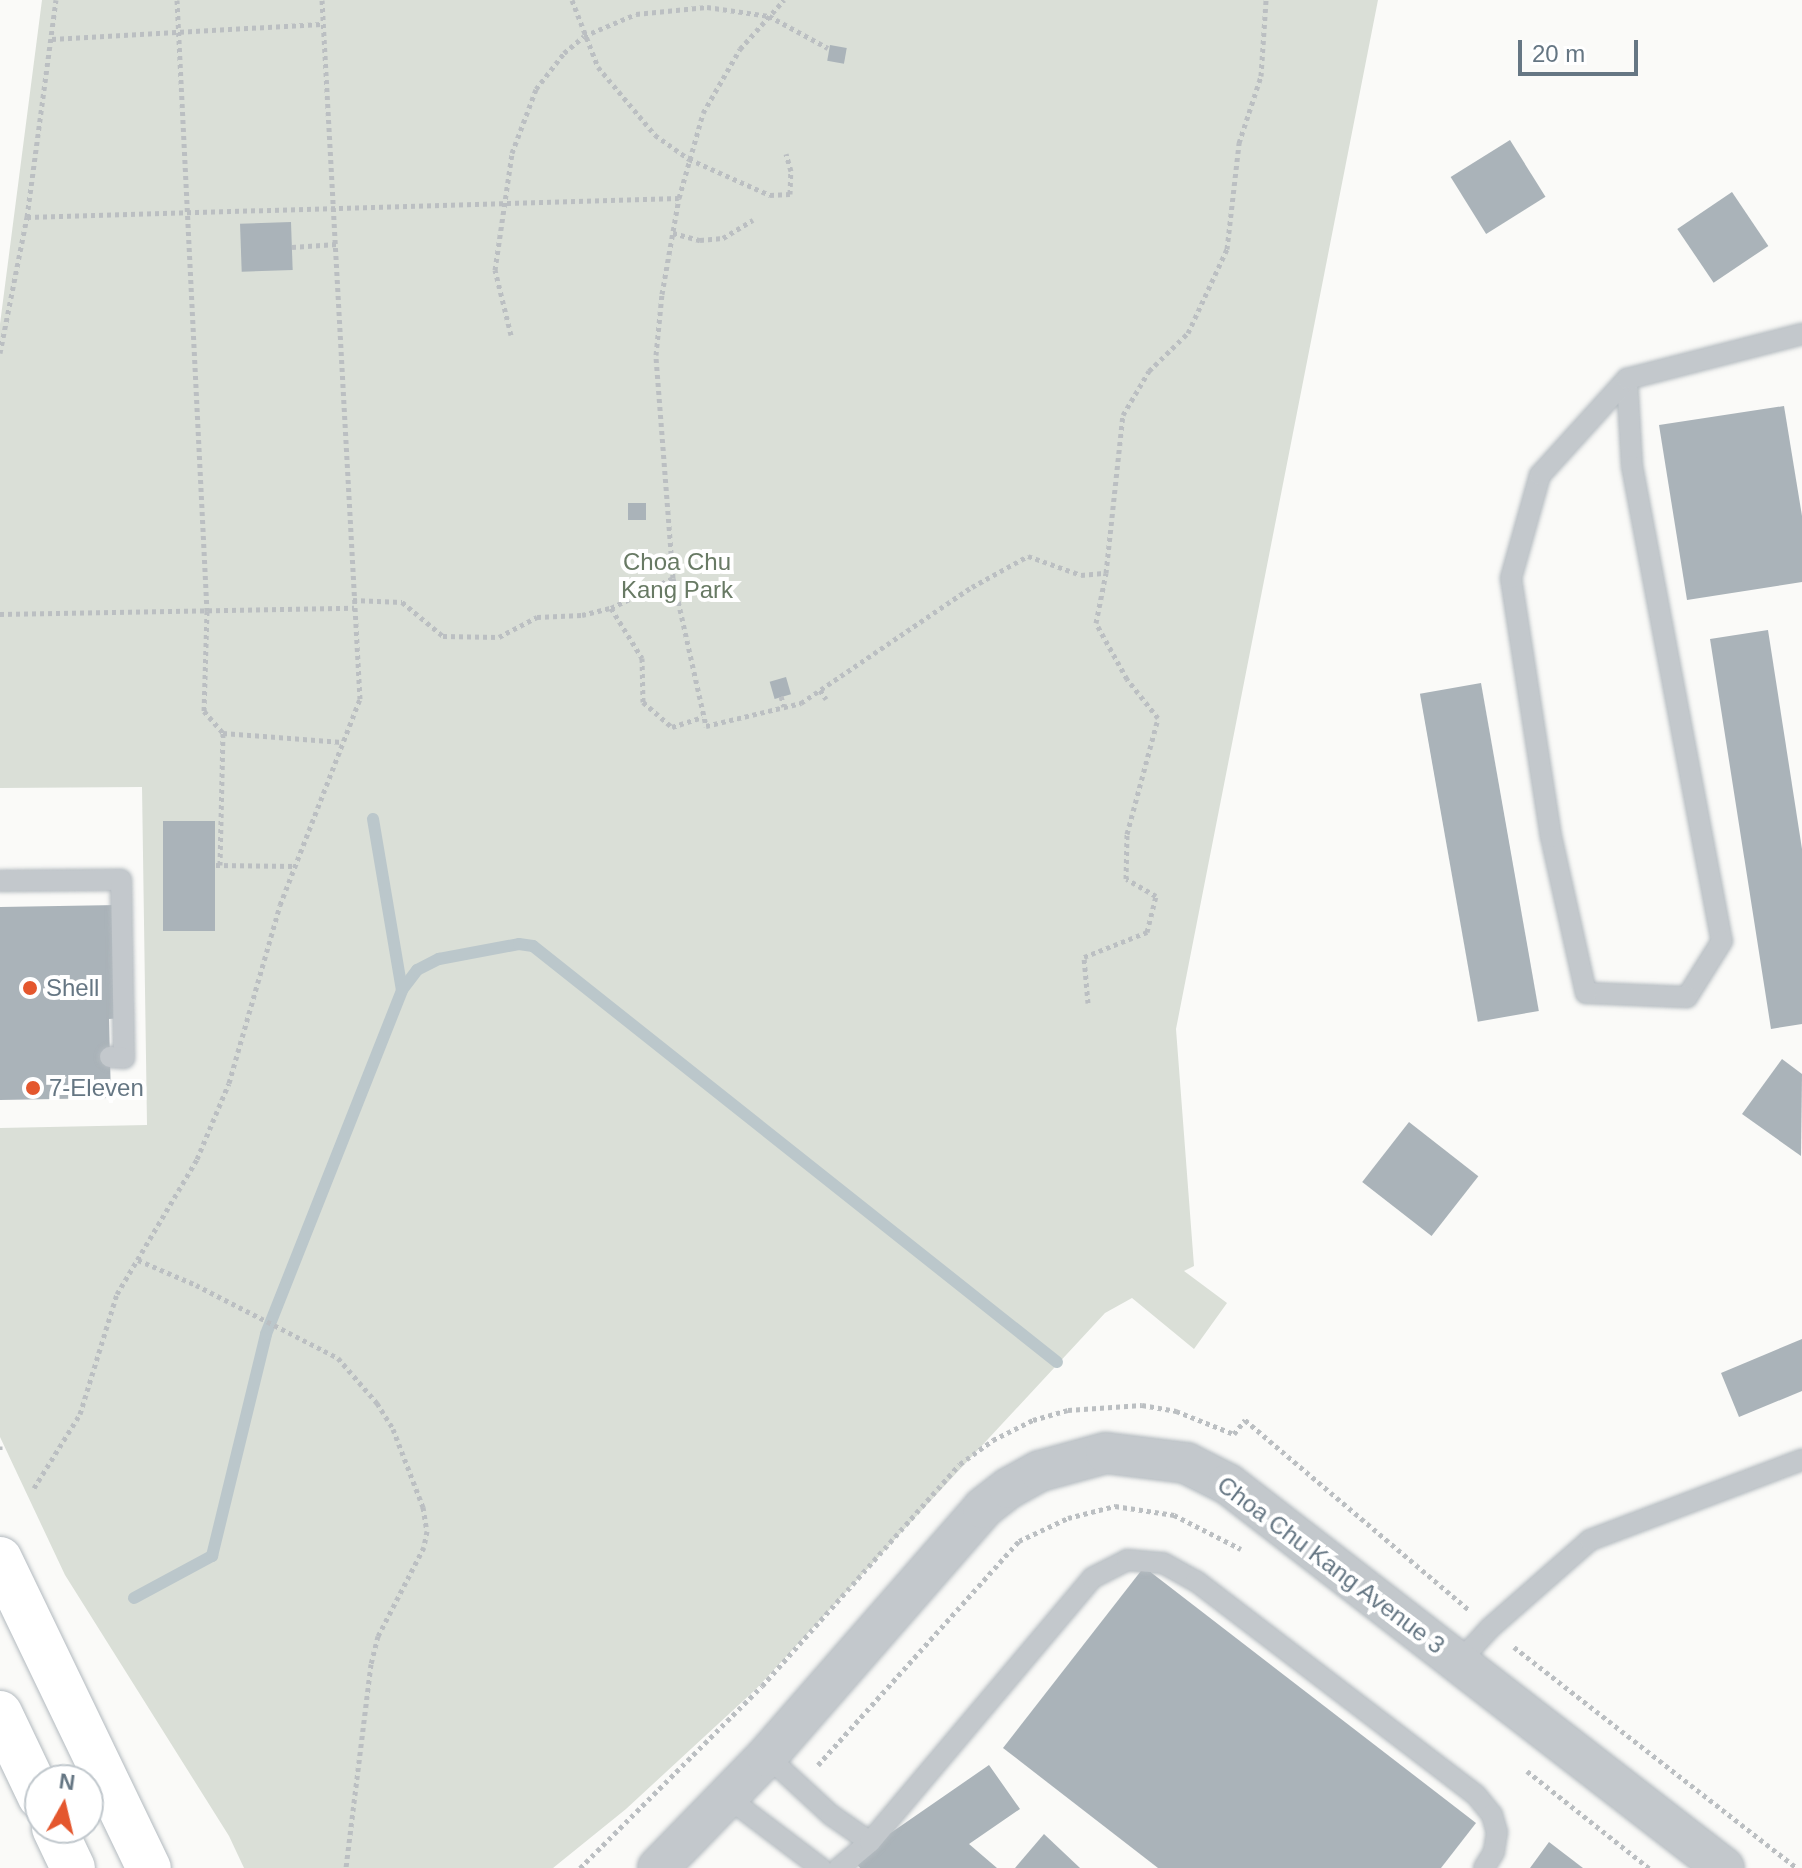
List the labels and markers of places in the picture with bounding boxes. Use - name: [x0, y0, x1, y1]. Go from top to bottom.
- place label: Shell: [46, 974, 99, 1002]
- marker: Shell: [21, 979, 39, 997]
- place label: 7-Eleven: [49, 1074, 144, 1102]
- marker: 7-Eleven: [24, 1079, 42, 1097]

